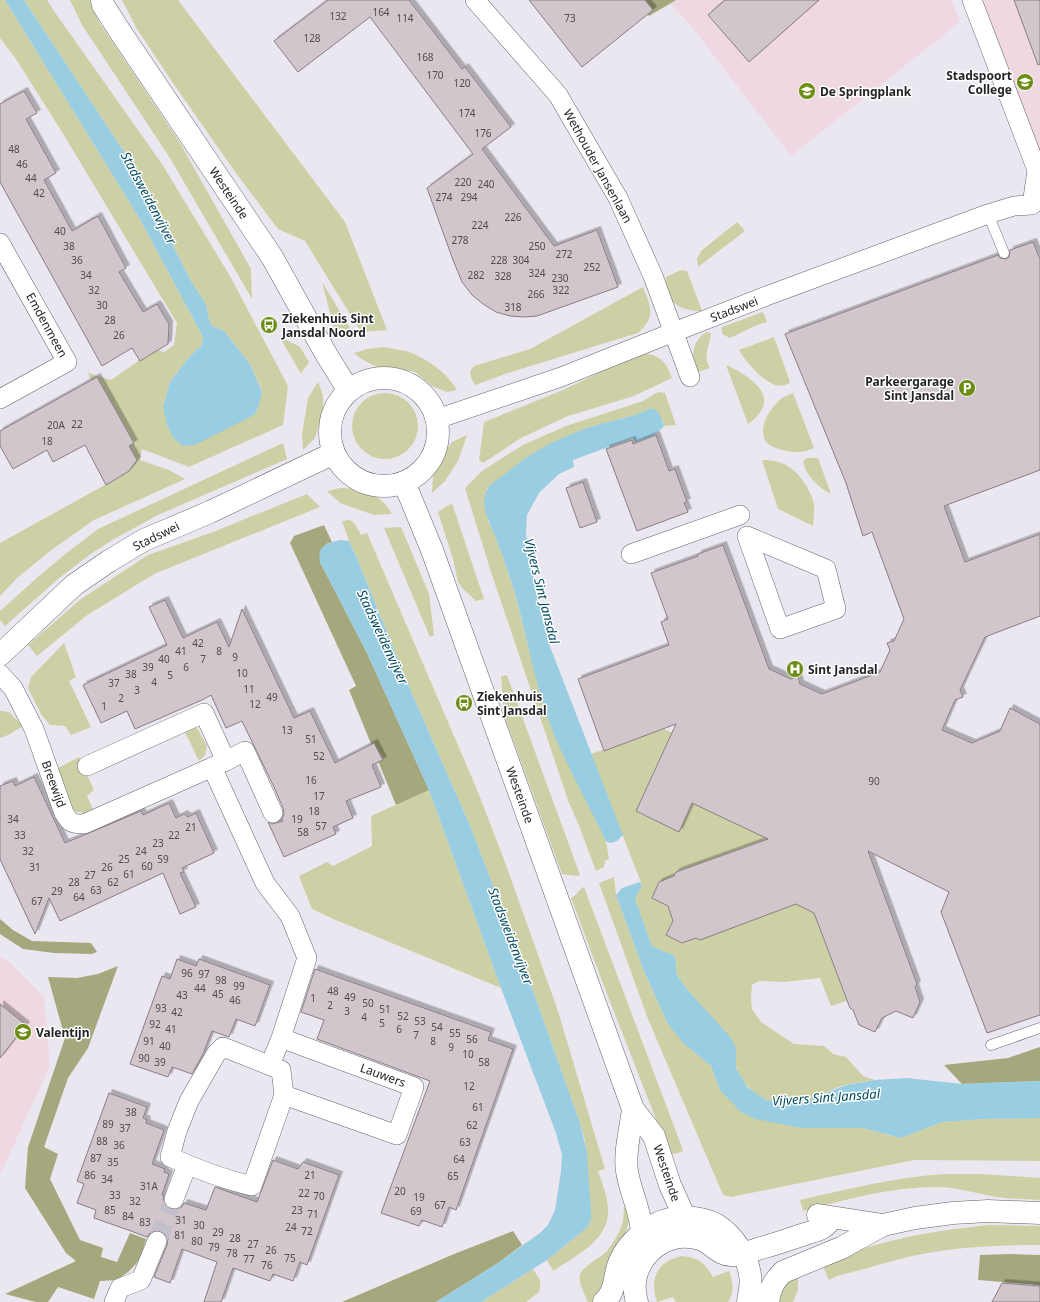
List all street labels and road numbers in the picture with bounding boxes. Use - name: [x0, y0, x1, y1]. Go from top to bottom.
- street label: Wethouder Jansenlaan: [560, 106, 636, 226]
- street label: Westeinde: [205, 164, 253, 222]
- street label: Emdenmeen: [22, 290, 72, 360]
- street label: Stadswei: [708, 292, 760, 326]
- street label: Stadswei: [130, 517, 182, 555]
- street label: Breewijd: [38, 758, 70, 810]
- street label: Westeinde: [502, 764, 538, 826]
- street label: Lauwers: [358, 1059, 408, 1091]
- street label: Westeinde: [649, 1142, 685, 1204]

